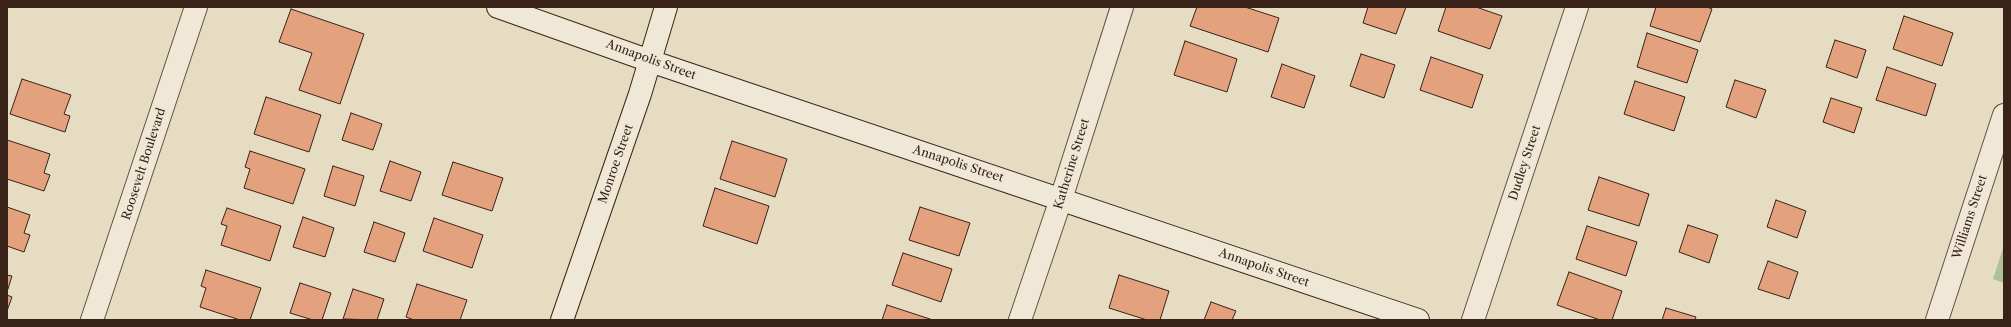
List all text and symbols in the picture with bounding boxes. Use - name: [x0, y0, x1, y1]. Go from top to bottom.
- street label: Annapolis Street: [604, 37, 698, 83]
- street label: Roosevelt Boulevard: [119, 106, 169, 222]
- street label: Katherine Street: [1051, 117, 1093, 211]
- street label: Monroe Street: [596, 122, 636, 206]
- street label: Dudley Street: [1506, 124, 1544, 202]
- street label: Annapolis Street: [911, 143, 1005, 185]
- street label: Williams Street: [1950, 173, 1990, 261]
- street label: Annapolis Street: [1217, 246, 1311, 290]

